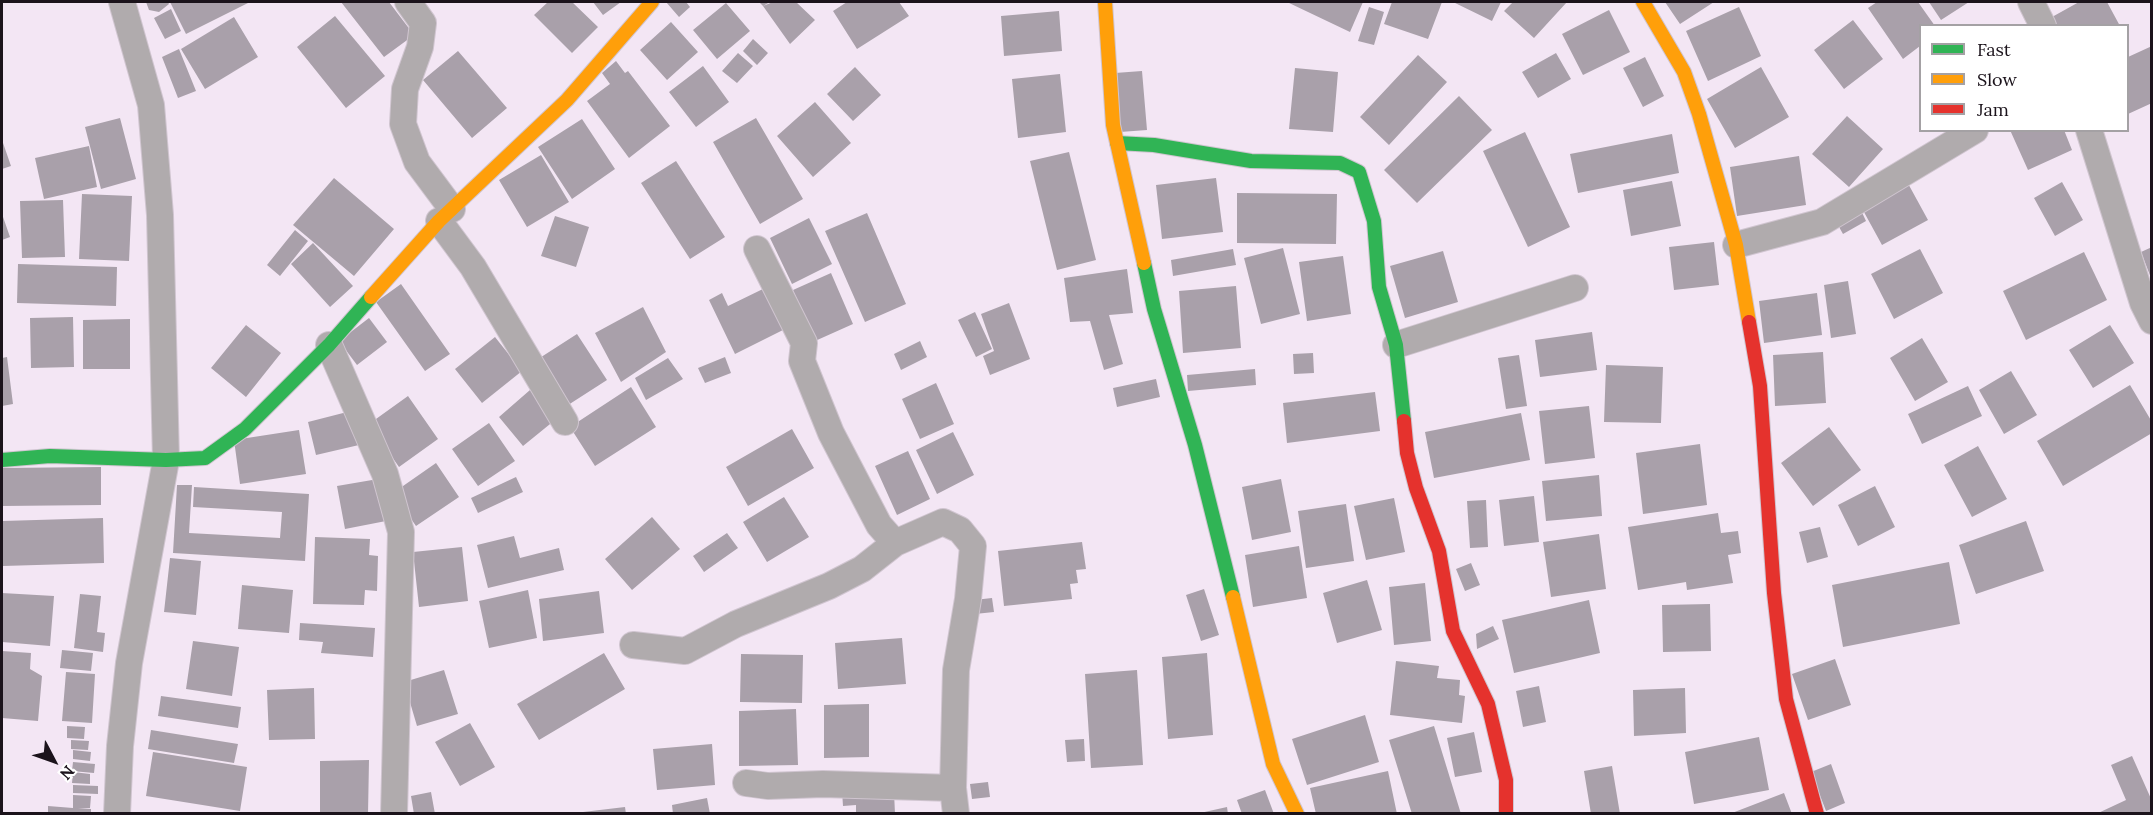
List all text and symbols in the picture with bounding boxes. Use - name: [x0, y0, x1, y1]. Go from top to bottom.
- legend: [1919, 24, 2129, 132]
- text: Fast: [1977, 38, 2011, 61]
- text: Slow: [1977, 68, 2017, 91]
- text: Jam: [1977, 98, 2009, 121]
- north arrow: [24, 731, 84, 791]
- text: N: [56, 762, 79, 784]

